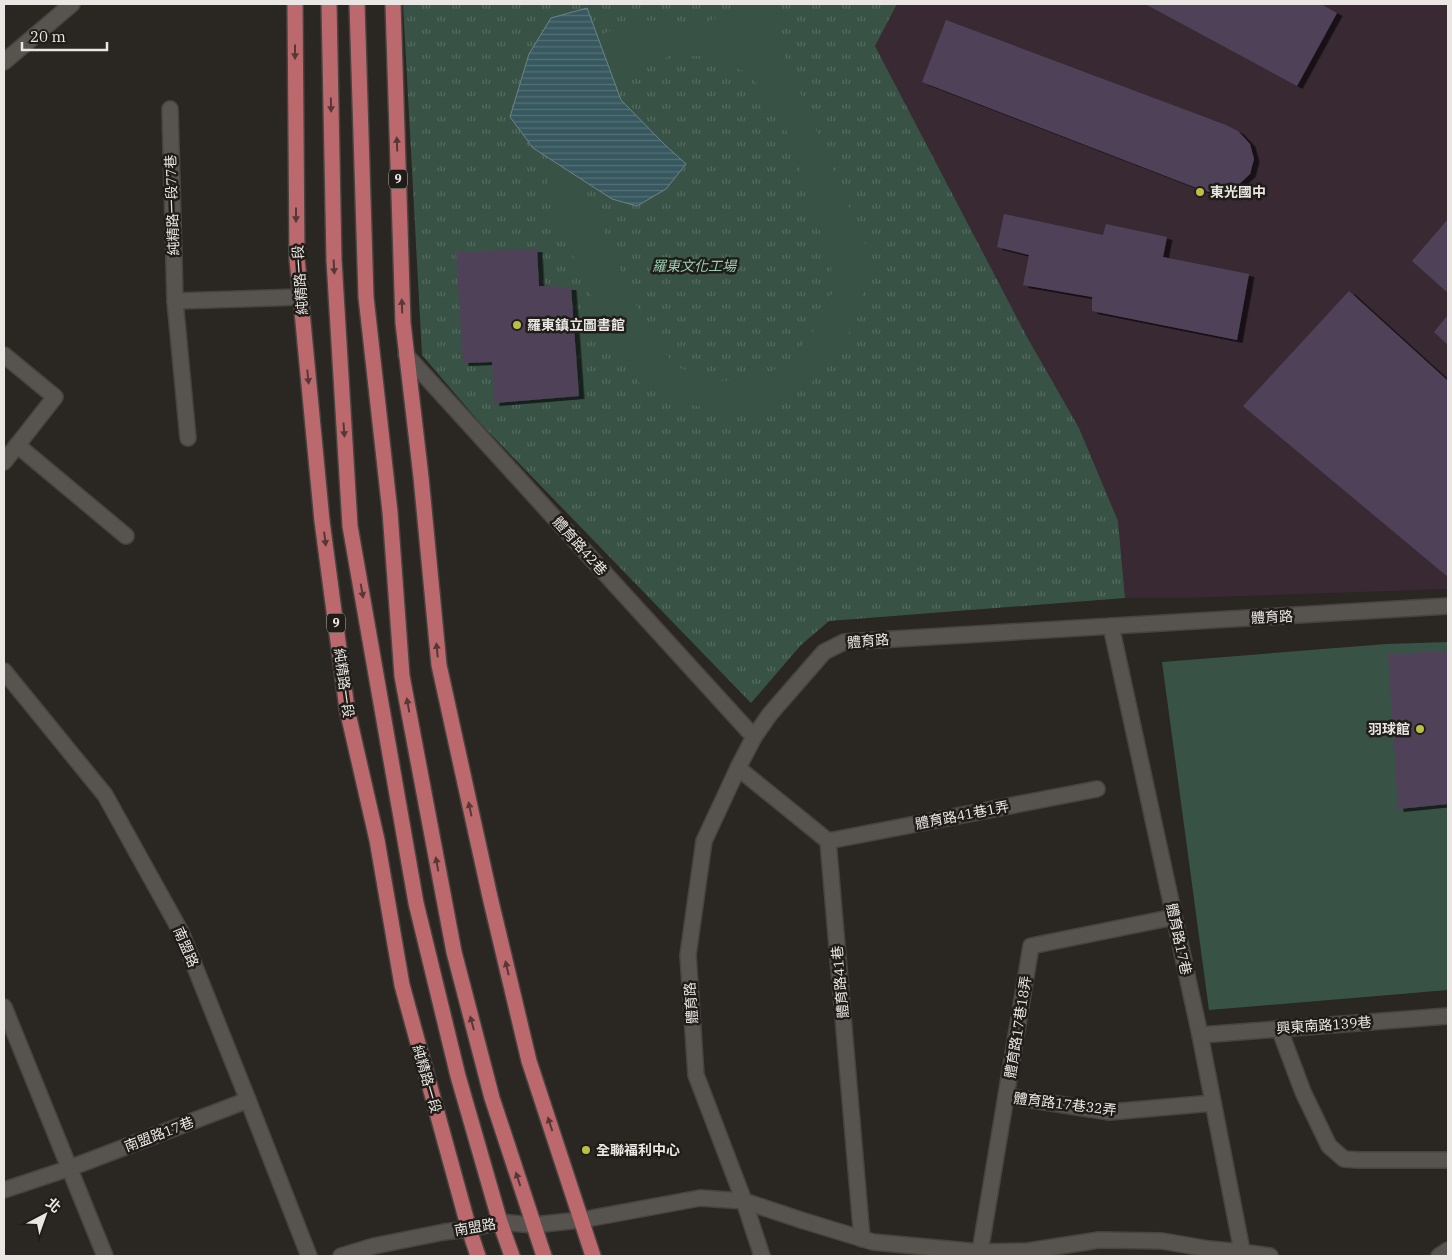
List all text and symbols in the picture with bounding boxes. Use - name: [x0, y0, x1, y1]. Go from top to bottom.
- scale bar: [22, 20, 108, 52]
- text: 20 m: [30, 27, 66, 46]
- one-way arrow: [291, 45, 299, 61]
- one-way arrow: [327, 97, 335, 113]
- one-way arrow: [393, 136, 401, 152]
- street label: 純精路一段77巷: [161, 154, 183, 256]
- road number: 9: [389, 170, 407, 188]
- place label: 東光國中: [1210, 183, 1266, 201]
- marker: 東光國中: [1194, 186, 1206, 198]
- one-way arrow: [292, 207, 300, 223]
- street label: 純精路一段: [289, 244, 311, 316]
- park label: 羅東文化工場: [652, 257, 738, 275]
- one-way arrow: [331, 260, 339, 276]
- one-way arrow: [398, 298, 406, 314]
- place label: 羅東鎮立圖書館: [527, 316, 625, 334]
- marker: 羅東鎮立圖書館: [511, 319, 523, 331]
- one-way arrow: [304, 369, 312, 385]
- one-way arrow: [341, 422, 349, 438]
- street label: 體育路42巷: [549, 513, 611, 579]
- one-way arrow: [321, 531, 329, 547]
- one-way arrow: [358, 583, 366, 599]
- street label: 體育路: [1251, 607, 1293, 627]
- road number: 9: [327, 614, 345, 632]
- street label: 體育路: [846, 630, 890, 652]
- one-way arrow: [433, 642, 441, 658]
- street label: 純精路一段: [330, 647, 358, 719]
- one-way arrow: [403, 696, 411, 712]
- place label: 羽球館: [1368, 720, 1410, 738]
- marker: 羽球館: [1414, 723, 1426, 735]
- street label: 體育路41巷1弄: [914, 797, 1010, 833]
- one-way arrow: [466, 801, 474, 817]
- one-way arrow: [433, 856, 441, 872]
- street label: 體育路17巷: [1163, 902, 1195, 976]
- street label: 南盟路: [170, 924, 202, 970]
- street label: 體育路41巷: [828, 945, 852, 1019]
- one-way arrow: [503, 960, 511, 975]
- street label: 體育路17巷18弄: [1001, 974, 1035, 1080]
- street label: 體育路: [681, 981, 701, 1025]
- street label: 興東南路139巷: [1276, 1013, 1372, 1037]
- one-way arrow: [468, 1015, 476, 1030]
- street label: 純精路一段: [409, 1043, 445, 1115]
- street label: 體育路17巷32弄: [1012, 1089, 1118, 1119]
- street label: 南盟路17巷: [122, 1113, 196, 1155]
- one-way arrow: [545, 1116, 553, 1131]
- place label: 全聯福利中心: [596, 1141, 680, 1159]
- marker: 全聯福利中心: [580, 1144, 592, 1156]
- one-way arrow: [514, 1171, 522, 1186]
- north arrow: [20, 1190, 70, 1240]
- text: 北: [42, 1194, 65, 1217]
- street label: 南盟路: [453, 1214, 497, 1240]

